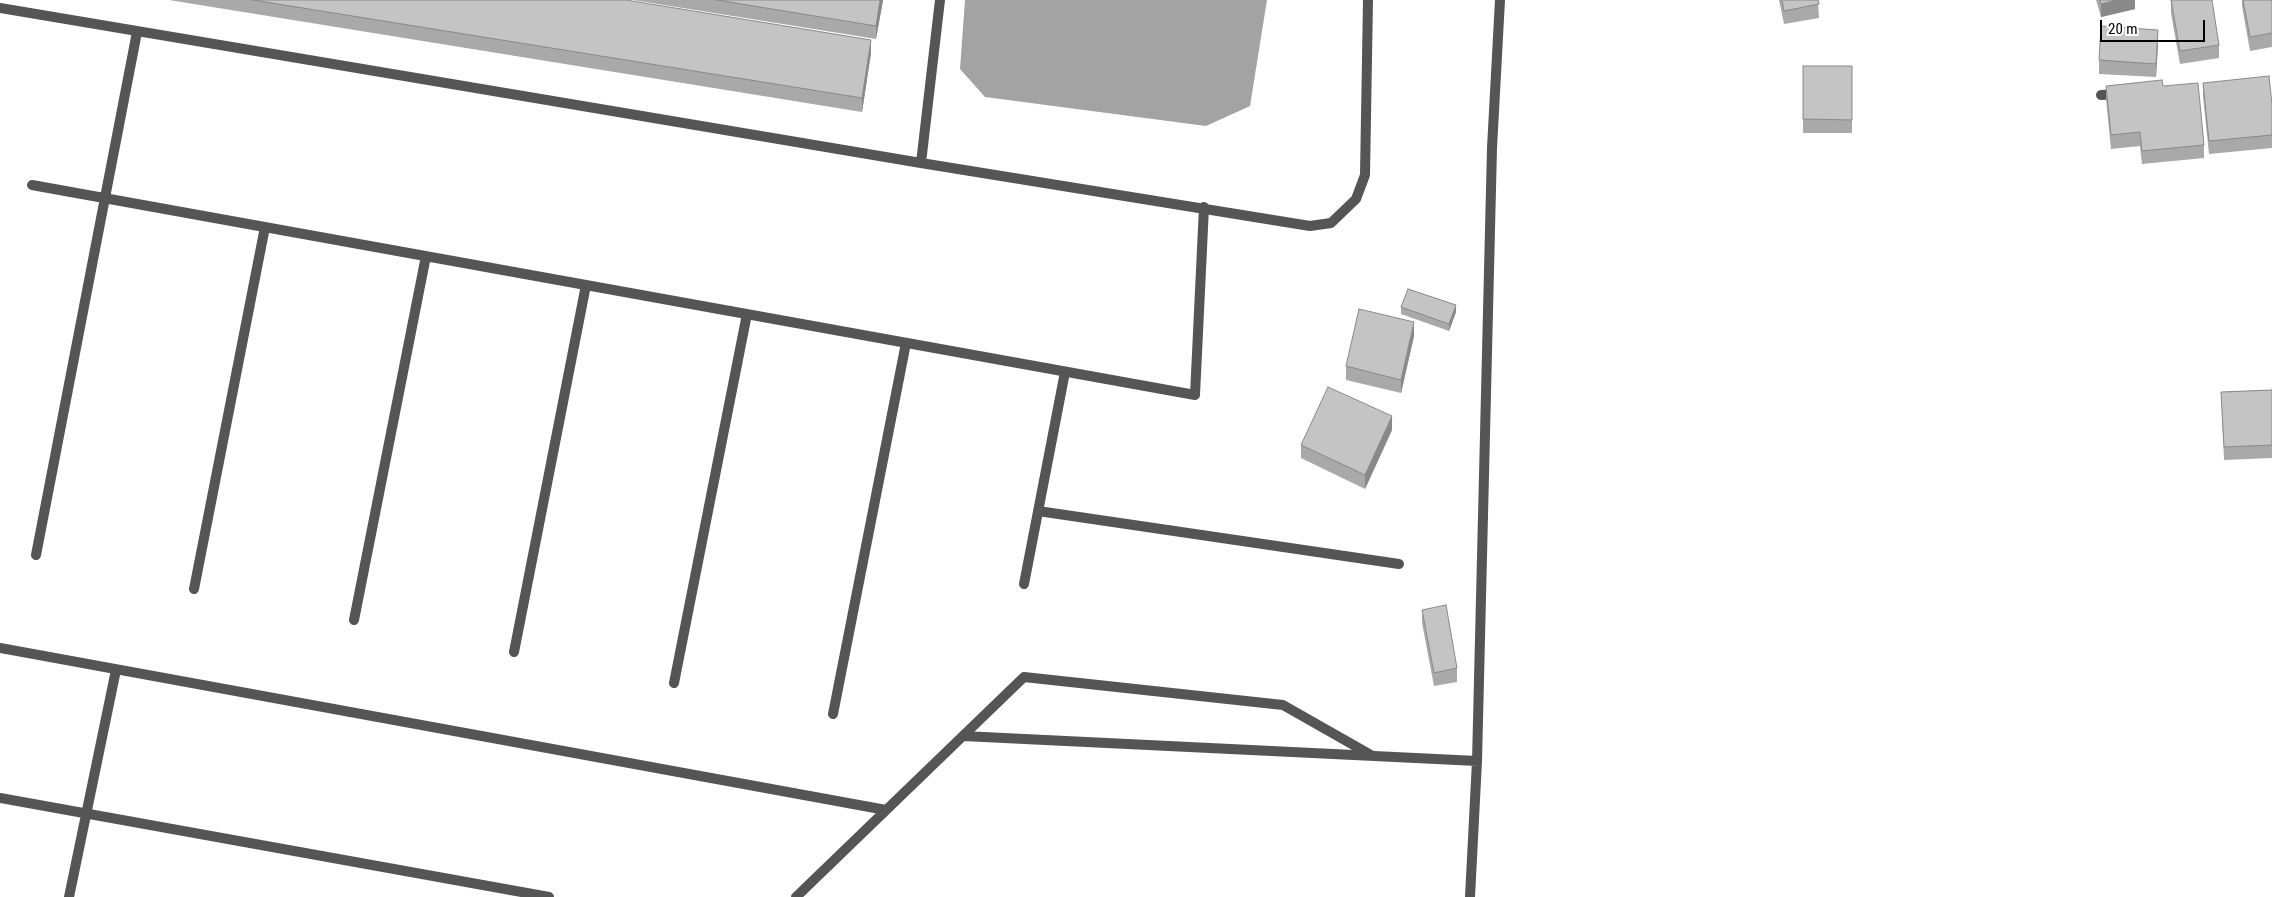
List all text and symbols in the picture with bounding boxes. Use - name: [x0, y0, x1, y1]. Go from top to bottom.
- scale bar: [2102, 10, 2207, 42]
- text: 20 m: [2108, 20, 2138, 38]

